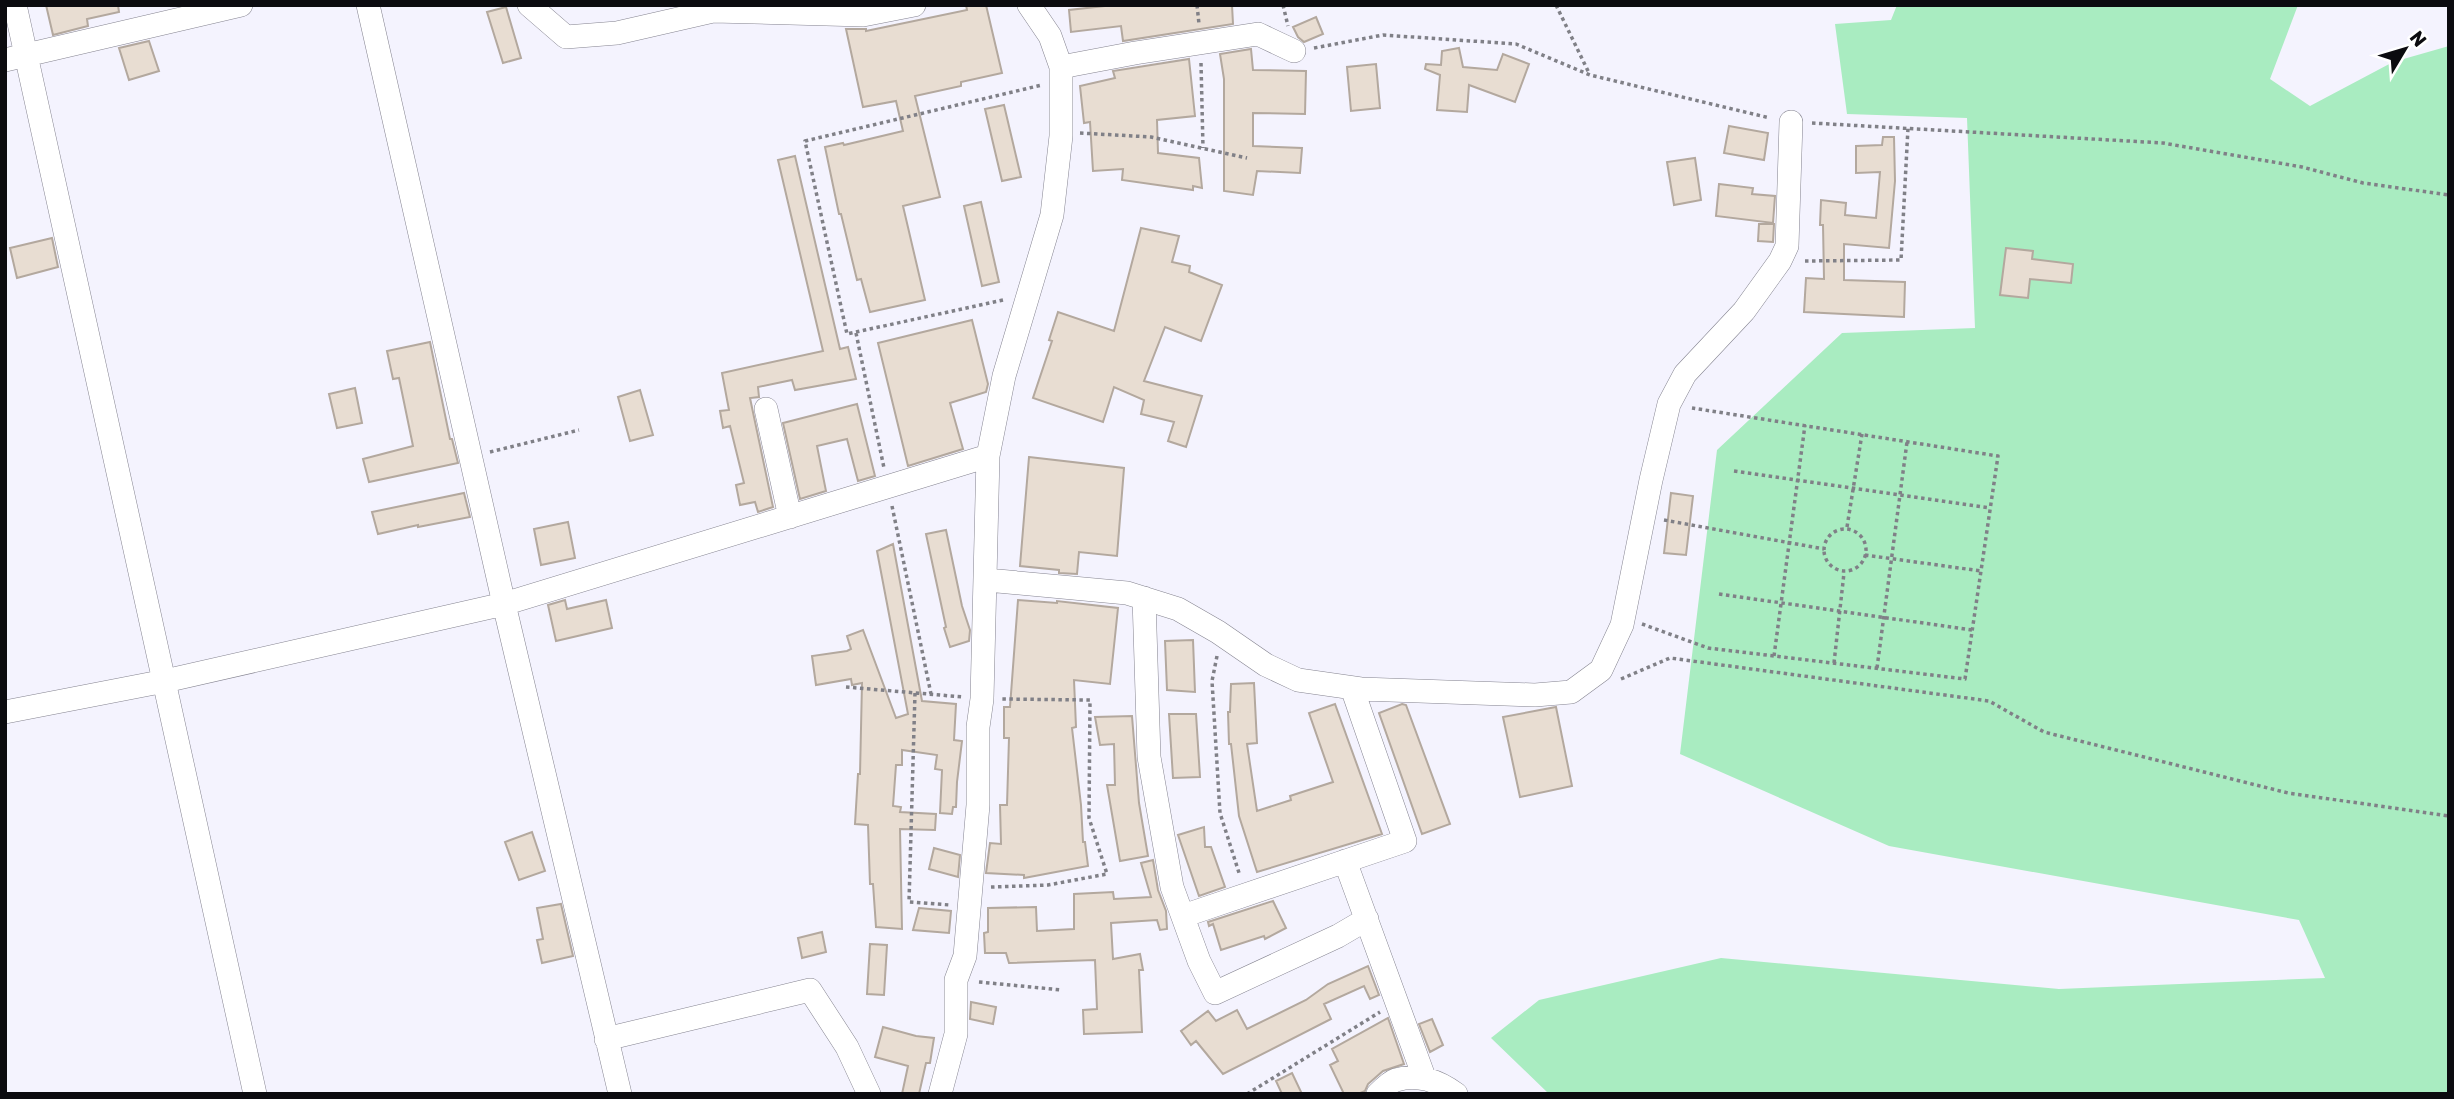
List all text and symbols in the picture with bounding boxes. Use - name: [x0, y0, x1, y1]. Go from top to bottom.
- north arrow: [2370, 14, 2440, 84]
- text: N: [2405, 26, 2431, 51]

